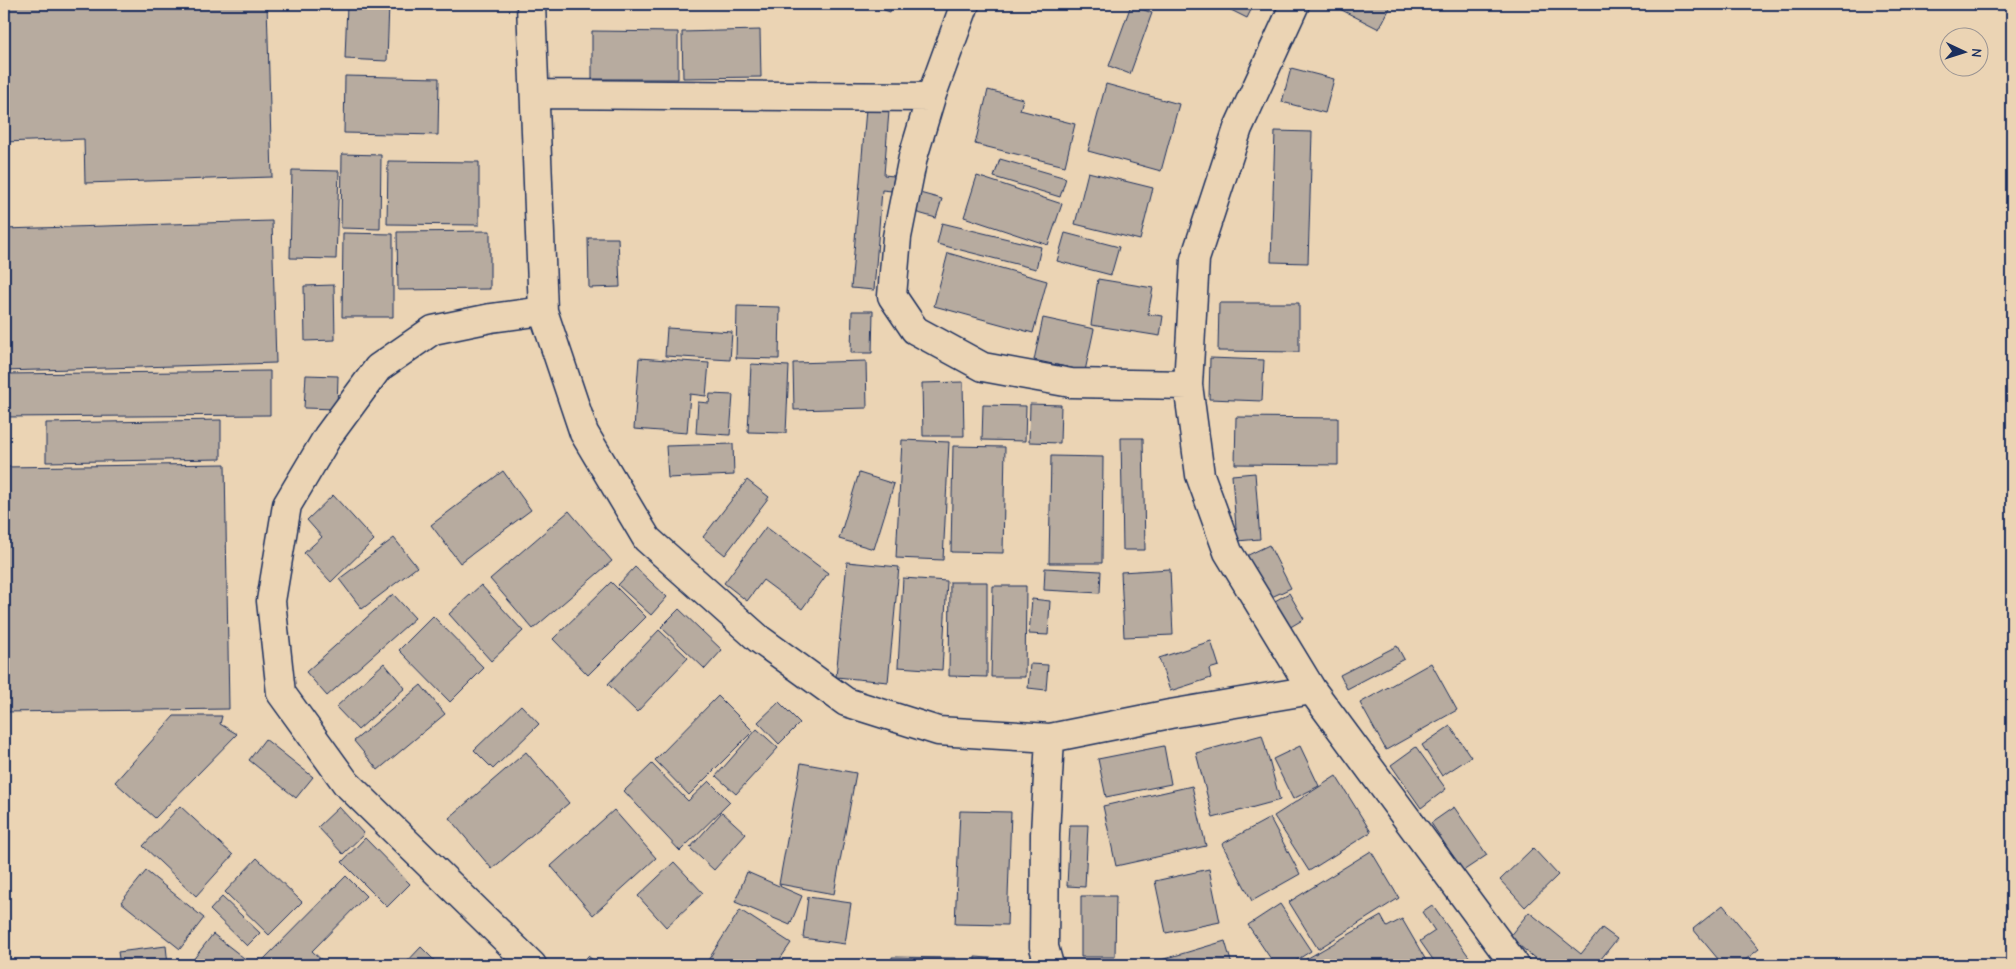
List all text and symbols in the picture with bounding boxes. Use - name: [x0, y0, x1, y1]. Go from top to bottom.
- north arrow: [1938, 28, 1988, 78]
- text: N: [1968, 48, 1985, 58]

